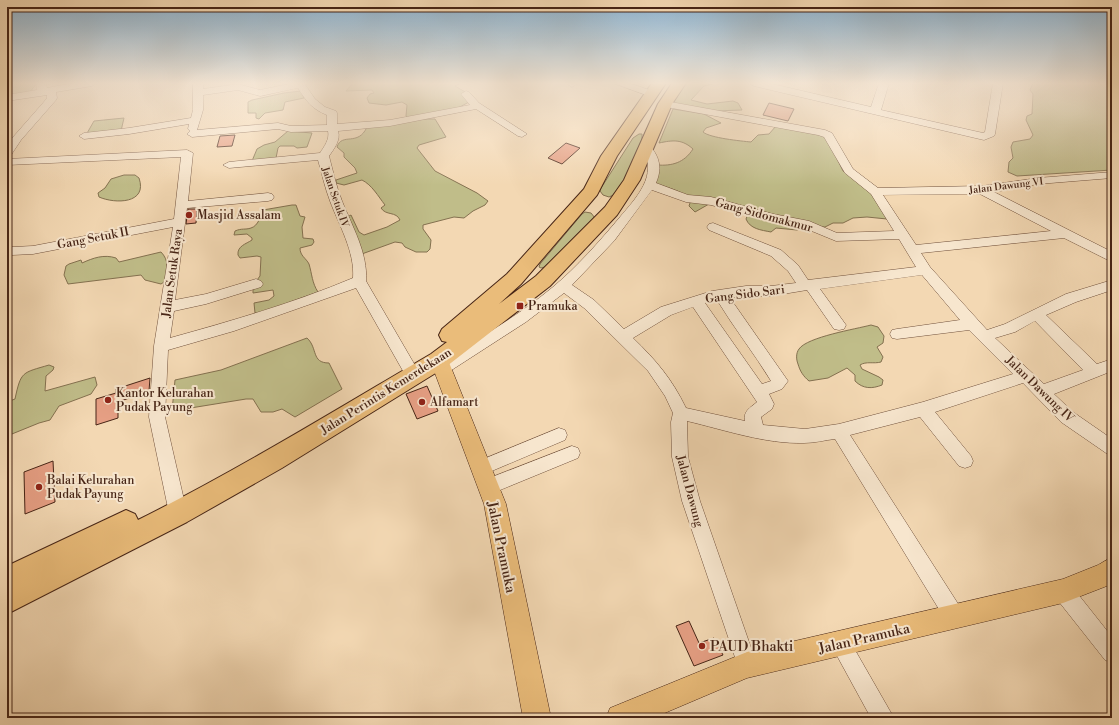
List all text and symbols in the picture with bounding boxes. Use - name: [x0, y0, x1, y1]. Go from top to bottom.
- street label: Jalan Setuk IV: [319, 164, 351, 230]
- street label: Jalan Dawung VI: [967, 175, 1044, 197]
- street label: Gang Sidomakmur: [713, 195, 814, 236]
- place label: Masjid Assalam: [197, 208, 282, 223]
- marker: Masjid Assalam: [184, 210, 194, 220]
- street label: Gang Setuk II: [56, 224, 131, 253]
- street label: Jalan Setuk Raya: [159, 227, 186, 319]
- street label: Gang Sido Sari: [704, 282, 786, 307]
- place label: Pramuka: [528, 299, 578, 314]
- marker: Pramuka: [515, 301, 525, 311]
- street label: Jalan Perintis Kemerdekaan: [317, 345, 455, 438]
- street label: Jalan Dawung IV: [1001, 352, 1077, 426]
- place label: Kantor Kelurahan Pudak Payung: [116, 386, 214, 415]
- marker: Kantor Kelurahan Pudak Payung: [103, 395, 113, 405]
- place label: Alfamart: [429, 395, 479, 410]
- marker: Alfamart: [417, 397, 427, 407]
- street label: Jalan Dawung: [672, 452, 707, 530]
- place label: Balai Kelurahan Pudak Payung: [46, 473, 134, 502]
- marker: Balai Kelurahan Pudak Payung: [34, 482, 44, 492]
- street label: Jalan Pramuka: [482, 499, 520, 596]
- street label: Jalan Pramuka: [816, 620, 913, 658]
- place label: PAUD Bhakti: [710, 638, 794, 656]
- marker: PAUD Bhakti: [697, 641, 707, 651]

